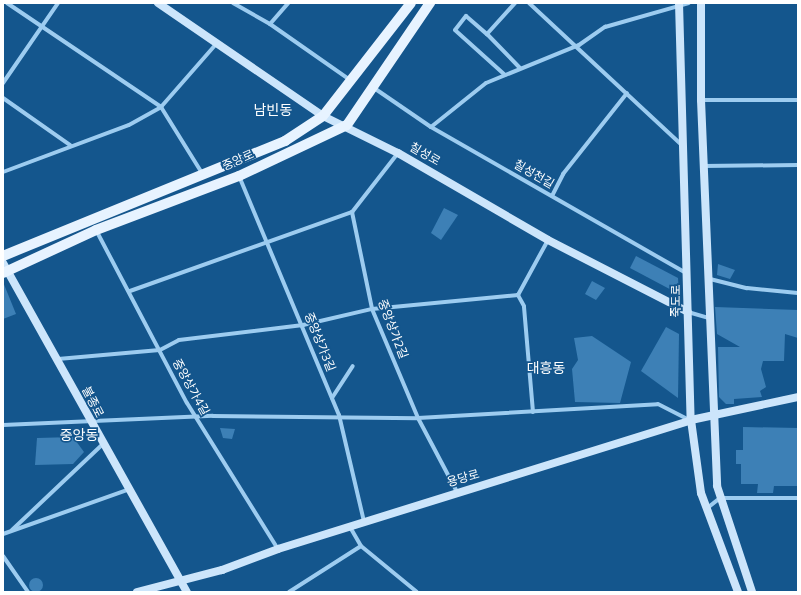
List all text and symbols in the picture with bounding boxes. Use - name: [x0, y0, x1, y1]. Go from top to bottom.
- district label: 남빈동: [254, 102, 292, 118]
- street label: 칠성로: [407, 139, 443, 169]
- street label: 중앙로: [220, 147, 256, 173]
- street label: 칠성천길: [511, 157, 557, 191]
- street label: 죽도로: [669, 284, 683, 318]
- street label: 중앙상가2길: [375, 297, 411, 361]
- street label: 중앙상가3길: [302, 310, 338, 374]
- street label: 중앙상가4길: [170, 356, 212, 418]
- district label: 대흥동: [527, 360, 565, 376]
- street label: 불종로: [79, 384, 107, 420]
- district label: 중앙동: [60, 427, 98, 443]
- street label: 용당로: [445, 467, 481, 489]

